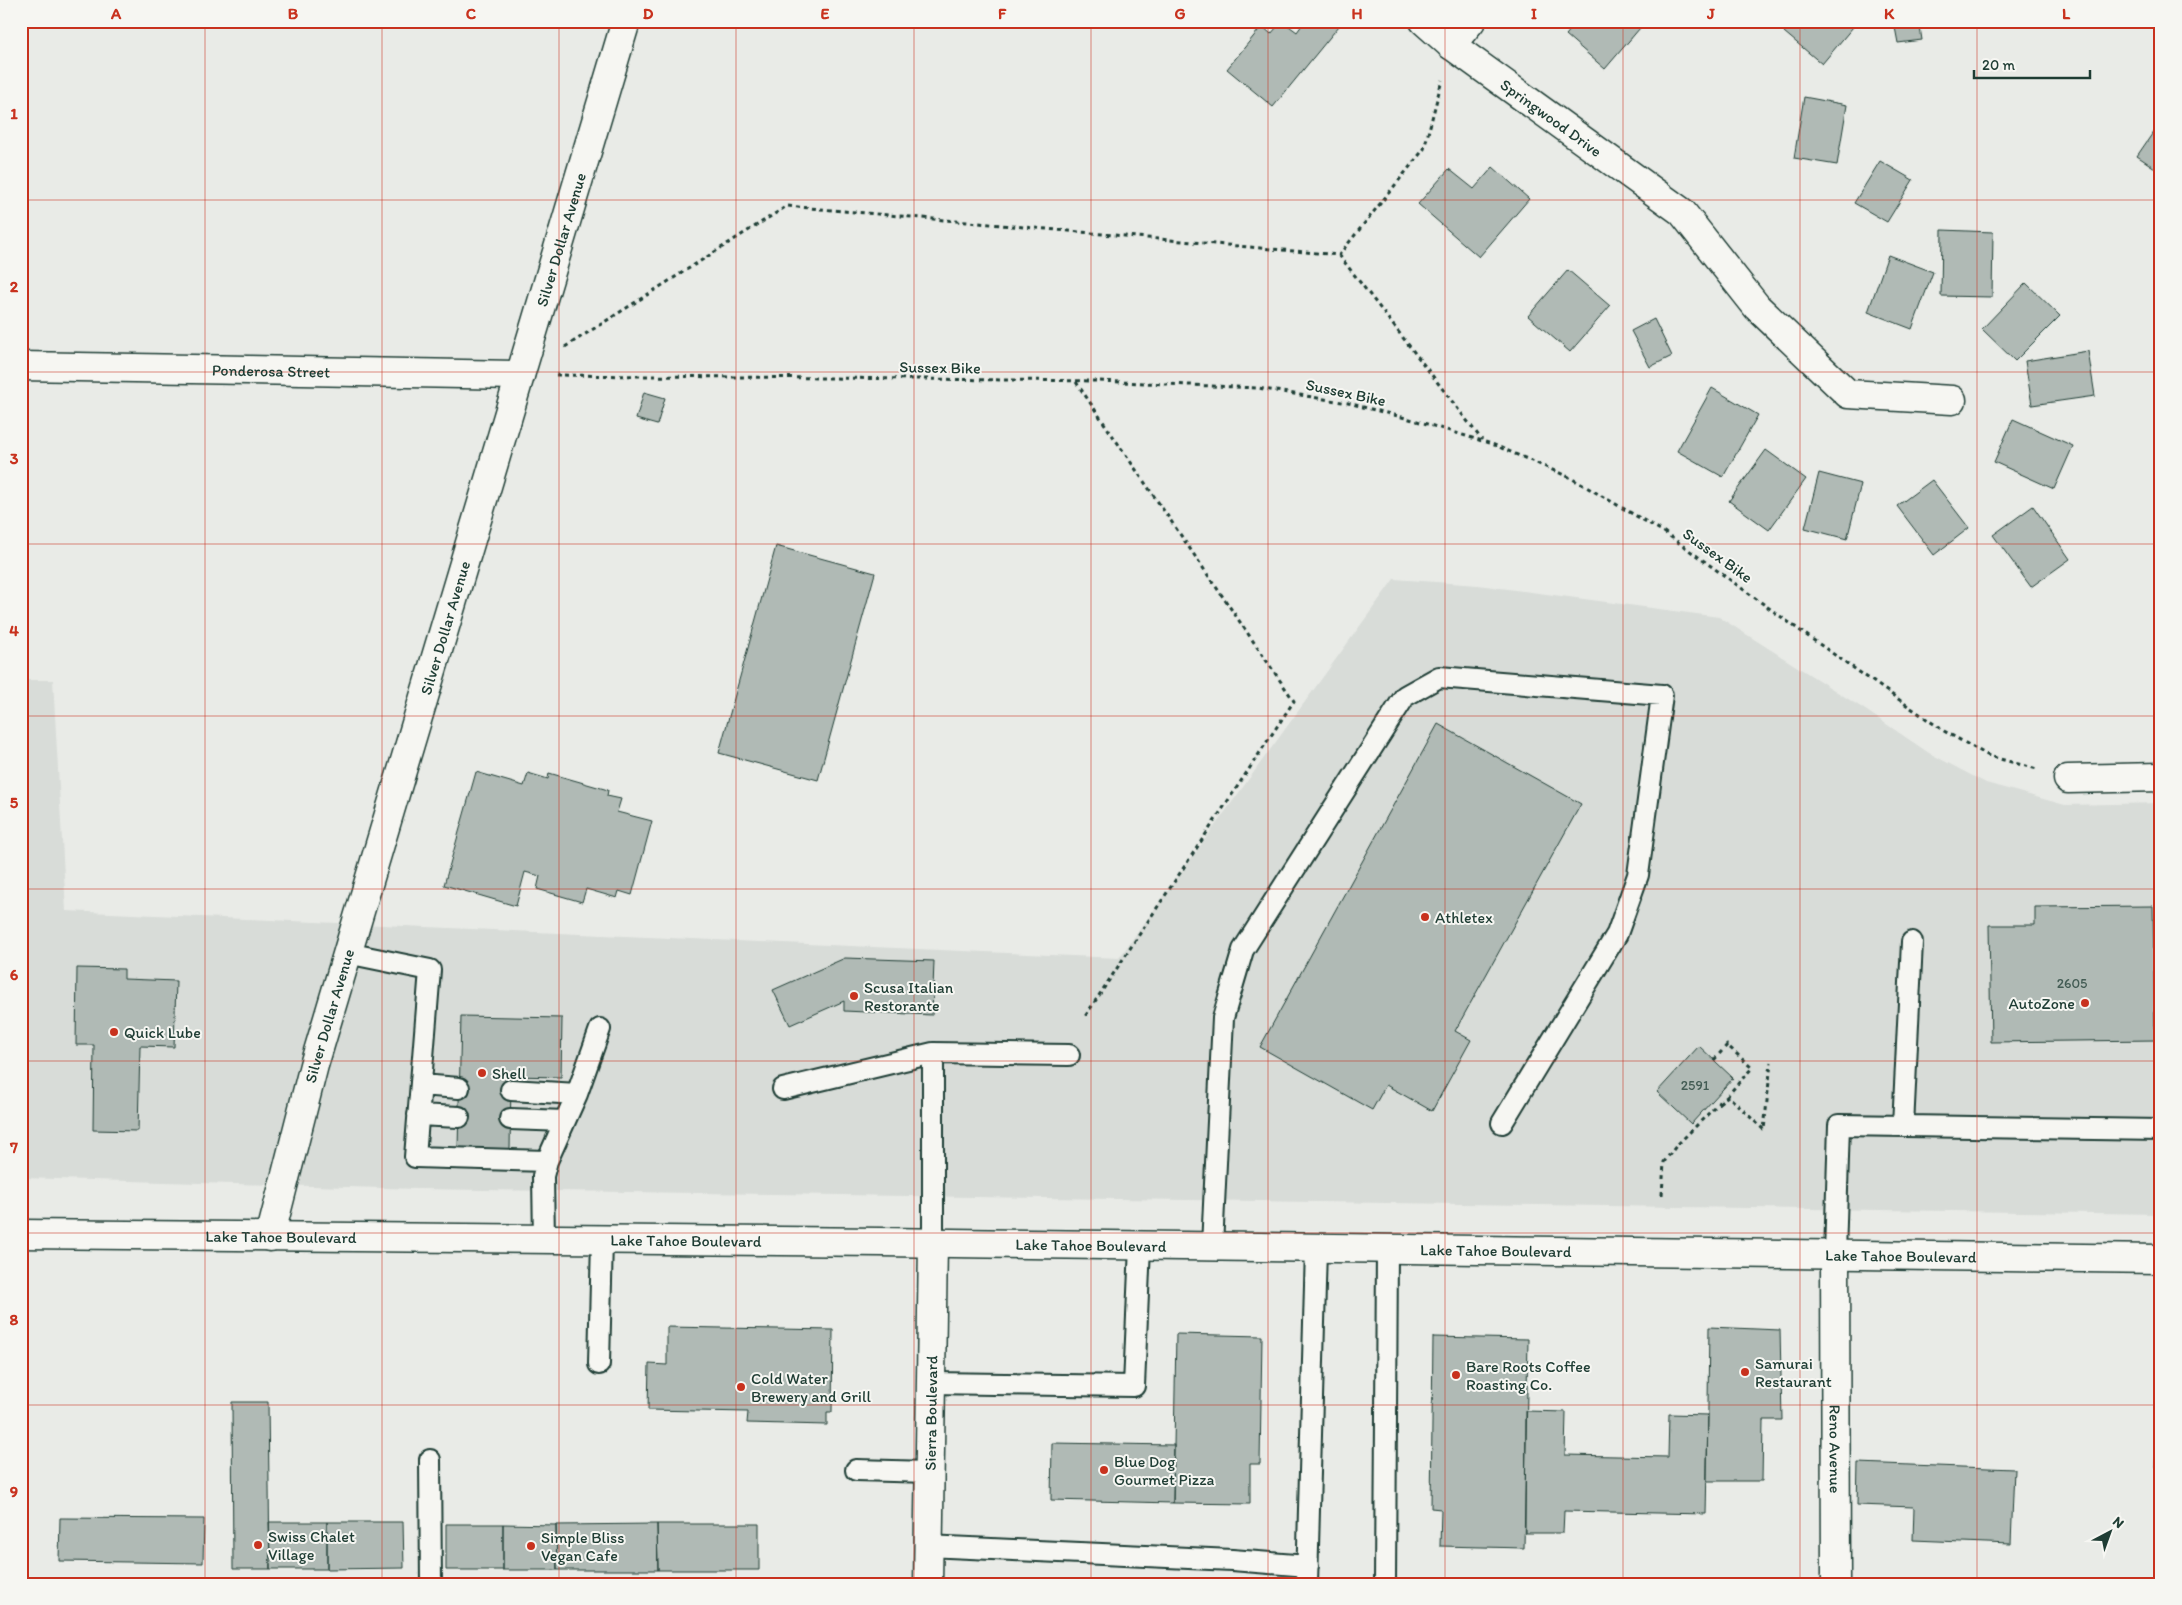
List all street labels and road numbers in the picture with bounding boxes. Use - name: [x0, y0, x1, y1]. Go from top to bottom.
- street label: Springwood Drive: [1497, 75, 1606, 161]
- street label: Silver Dollar Avenue: [532, 170, 590, 309]
- street label: Sussex Bike: [899, 357, 981, 378]
- street label: Ponderosa Street: [212, 360, 330, 382]
- street label: Sussex Bike: [1304, 375, 1388, 410]
- street label: Sussex Bike: [1679, 524, 1756, 587]
- street label: Silver Dollar Avenue: [416, 559, 474, 697]
- street label: Silver Dollar Avenue: [301, 947, 358, 1085]
- street label: Lake Tahoe Boulevard: [205, 1227, 357, 1247]
- street label: Lake Tahoe Boulevard: [610, 1230, 762, 1251]
- street label: Lake Tahoe Boulevard: [1015, 1235, 1167, 1256]
- street label: Lake Tahoe Boulevard: [1420, 1240, 1572, 1261]
- street label: Lake Tahoe Boulevard: [1825, 1246, 1977, 1267]
- street label: Sierra Boulevard: [921, 1355, 941, 1471]
- street label: Reno Avenue: [1825, 1404, 1845, 1494]

